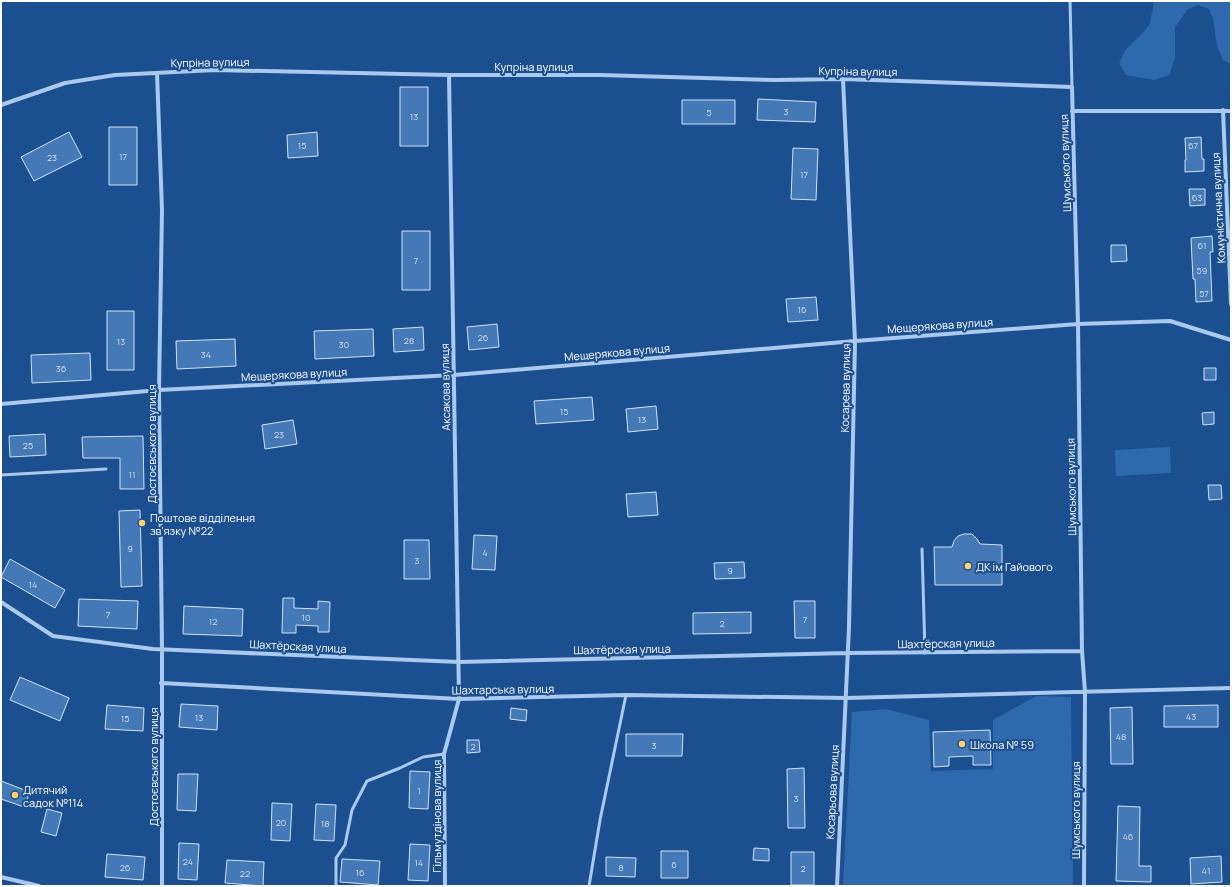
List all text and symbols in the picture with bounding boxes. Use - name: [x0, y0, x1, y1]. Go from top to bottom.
- street label: Купріна вулиця: [170, 54, 250, 70]
- street label: Купріна вулиця: [495, 59, 573, 74]
- street label: Купріна вулиця: [818, 63, 898, 79]
- house number: 3: [784, 105, 789, 118]
- house number: 5: [706, 106, 712, 119]
- house number: 13: [410, 110, 418, 123]
- street label: Шумського вулиця: [1056, 114, 1074, 212]
- house number: 15: [298, 139, 306, 152]
- house number: 67: [1188, 139, 1199, 152]
- house number: 17: [119, 150, 127, 163]
- house number: 23: [47, 151, 57, 164]
- street label: Комуністична вулиця: [1208, 152, 1228, 264]
- house number: 17: [800, 168, 808, 181]
- house number: 63: [1192, 191, 1202, 204]
- house number: 61: [1198, 239, 1206, 252]
- house number: 7: [414, 254, 419, 267]
- house number: 59: [1197, 264, 1207, 277]
- house number: 57: [1199, 287, 1209, 300]
- house number: 16: [797, 303, 807, 316]
- street label: Мещерякова вулиця: [887, 314, 993, 336]
- house number: 26: [478, 331, 489, 344]
- house number: 28: [404, 334, 414, 347]
- house number: 13: [117, 335, 125, 348]
- house number: 30: [339, 338, 349, 351]
- street label: Мещерякова вулиця: [563, 340, 671, 364]
- street label: Аксакова вулиця: [437, 343, 453, 431]
- street label: Косарева вулиця: [837, 343, 853, 433]
- house number: 34: [201, 348, 211, 361]
- house number: 36: [56, 362, 67, 375]
- street label: Мещерякова вулиця: [241, 364, 347, 384]
- street label: Достоєвського вулиця: [144, 385, 159, 503]
- house number: 15: [560, 405, 568, 418]
- house number: 13: [638, 413, 646, 426]
- house number: 23: [274, 428, 284, 441]
- street label: Шумського вулиця: [1063, 438, 1079, 536]
- house number: 25: [23, 439, 33, 452]
- house number: 11: [128, 468, 136, 481]
- place label: Поштове відділення зв'язку №22: [150, 510, 255, 538]
- marker: Поштове відділення зв'язку №22: [137, 518, 147, 528]
- house number: 9: [127, 542, 133, 555]
- house number: 4: [482, 546, 488, 559]
- house number: 3: [415, 554, 420, 567]
- place label: ДК ім Гайового: [976, 559, 1053, 574]
- marker: ДК ім Гайового: [963, 561, 973, 571]
- house number: 9: [727, 564, 733, 577]
- house number: 14: [29, 578, 37, 591]
- house number: 7: [106, 608, 111, 621]
- house number: 10: [302, 611, 311, 624]
- house number: 7: [803, 613, 808, 626]
- house number: 12: [209, 615, 217, 628]
- house number: 2: [719, 617, 725, 630]
- street label: Шахтёрская улица: [897, 635, 995, 651]
- street label: Шахтёрская улица: [249, 636, 347, 656]
- street label: Шахтёрская улица: [573, 641, 671, 657]
- street label: Шахтарська вулиця: [452, 681, 554, 697]
- street label: Достоєвського вулиця: [146, 708, 161, 826]
- house number: 43: [1186, 710, 1196, 723]
- house number: 13: [195, 711, 203, 724]
- house number: 15: [121, 712, 129, 725]
- house number: 48: [1116, 730, 1126, 743]
- place label: Школа № 59: [970, 737, 1034, 752]
- house number: 3: [652, 739, 657, 752]
- marker: Школа № 59: [957, 739, 967, 749]
- house number: 2: [470, 740, 476, 753]
- street label: Косарьова вулиця: [822, 744, 842, 840]
- street label: Гільмутдінова вулиця: [429, 760, 444, 872]
- street label: Шумського вулиця: [1068, 761, 1083, 859]
- place label: Дитячий садок №114: [23, 782, 83, 810]
- house number: 1: [417, 784, 421, 797]
- marker: Дитячий садок №114: [10, 790, 20, 800]
- house number: 3: [794, 792, 799, 805]
- house number: 20: [276, 816, 286, 829]
- house number: 18: [321, 817, 329, 830]
- house number: 46: [1123, 830, 1134, 843]
- house number: 24: [183, 855, 193, 868]
- house number: 14: [415, 856, 423, 869]
- house number: 6: [671, 858, 677, 871]
- house number: 26: [120, 861, 131, 874]
- house number: 8: [618, 861, 624, 874]
- house number: 2: [800, 862, 806, 875]
- house number: 41: [1202, 864, 1210, 877]
- house number: 16: [355, 866, 365, 879]
- house number: 22: [240, 867, 250, 880]

